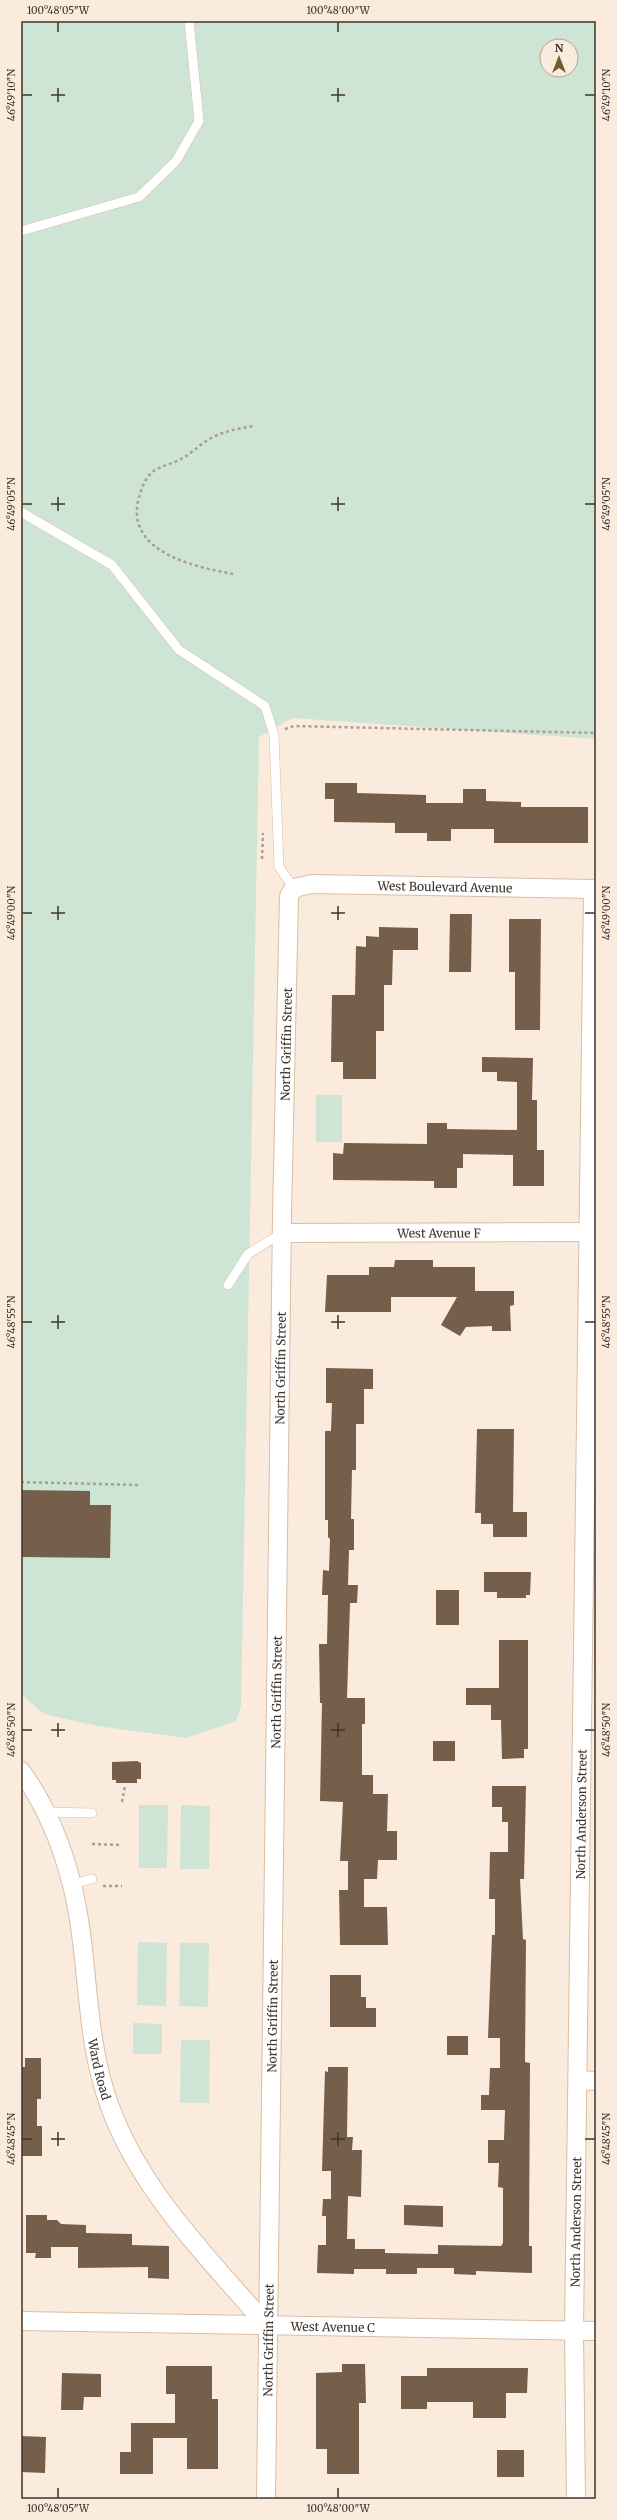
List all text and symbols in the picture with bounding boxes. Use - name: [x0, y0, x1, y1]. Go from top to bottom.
- text: 100°48'05"W: [27, 4, 90, 17]
- text: 100°48'00"W: [306, 4, 371, 17]
- north arrow: [539, 38, 579, 78]
- text: N: [555, 41, 564, 55]
- text: 46°49'10"N: [5, 69, 18, 121]
- text: 46°49'10"N: [600, 69, 613, 121]
- text: 46°49'05"N: [5, 477, 18, 531]
- text: 46°49'05"N: [600, 477, 613, 531]
- street label: West Boulevard Avenue: [376, 878, 512, 895]
- text: 46°49'00"N: [5, 885, 18, 940]
- text: 46°49'00"N: [600, 885, 613, 940]
- street label: North Griffin Street: [277, 987, 294, 1101]
- street label: West Avenue F: [396, 1225, 481, 1240]
- text: 46°48'55"N: [5, 1295, 18, 1349]
- text: 46°48'55"N: [600, 1295, 613, 1349]
- street label: North Griffin Street: [272, 1311, 288, 1425]
- street label: North Griffin Street: [268, 1635, 284, 1749]
- text: 46°48'50"N: [5, 1703, 18, 1757]
- text: 46°48'50"N: [600, 1703, 613, 1757]
- street label: North Anderson Street: [572, 1748, 589, 1879]
- street label: North Griffin Street: [264, 1959, 280, 2073]
- street label: Ward Road: [85, 2037, 114, 2102]
- text: 46°48'45"N: [5, 2113, 18, 2165]
- text: 46°48'45"N: [600, 2113, 613, 2165]
- street label: North Anderson Street: [567, 2156, 584, 2287]
- street label: North Griffin Street: [260, 2283, 276, 2397]
- street label: West Avenue C: [290, 2318, 375, 2335]
- text: 100°48'05"W: [27, 2502, 90, 2515]
- text: 100°48'00"W: [306, 2502, 371, 2515]

